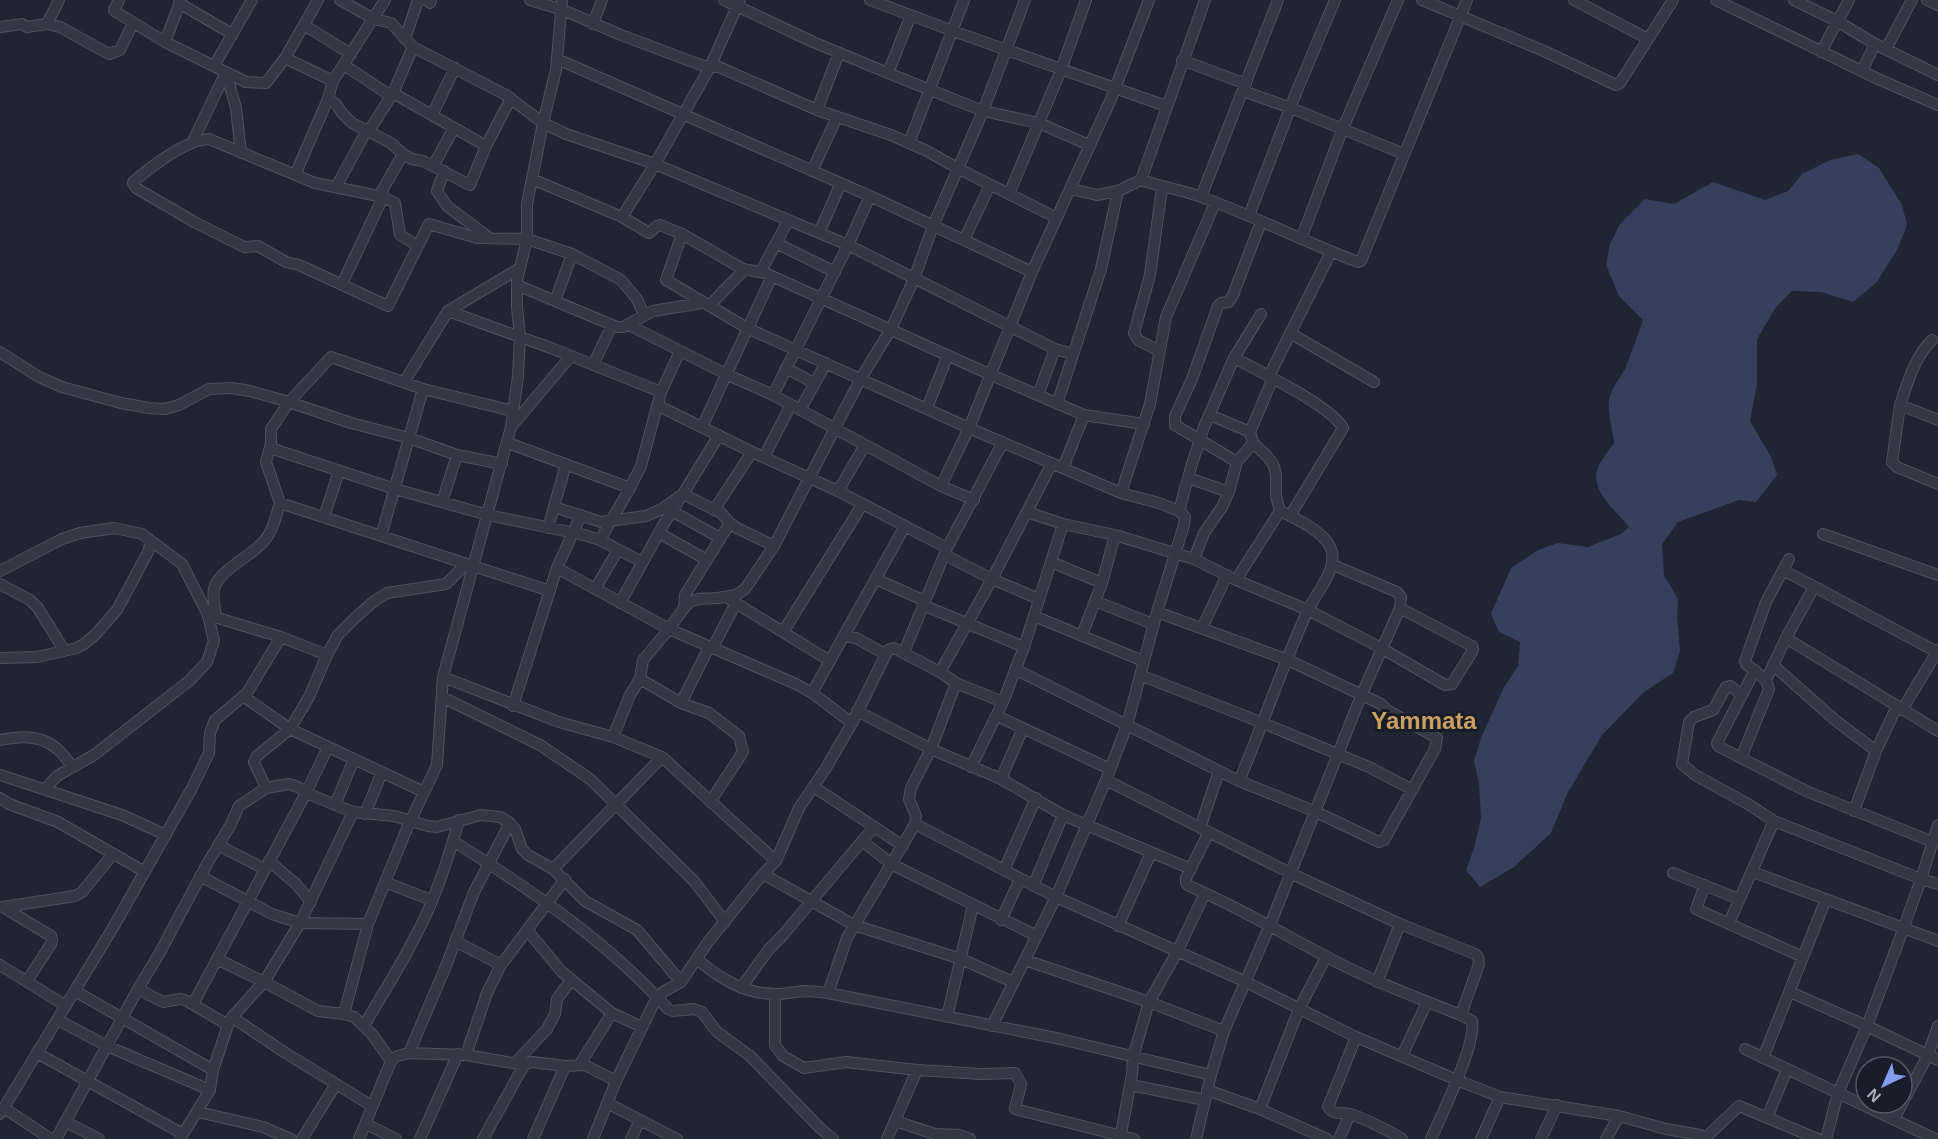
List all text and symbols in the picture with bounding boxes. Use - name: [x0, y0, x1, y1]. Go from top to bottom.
- district label: Yammata: [1371, 707, 1477, 734]
- north arrow: [1854, 1055, 1914, 1115]
- text: N: [1864, 1085, 1884, 1106]

